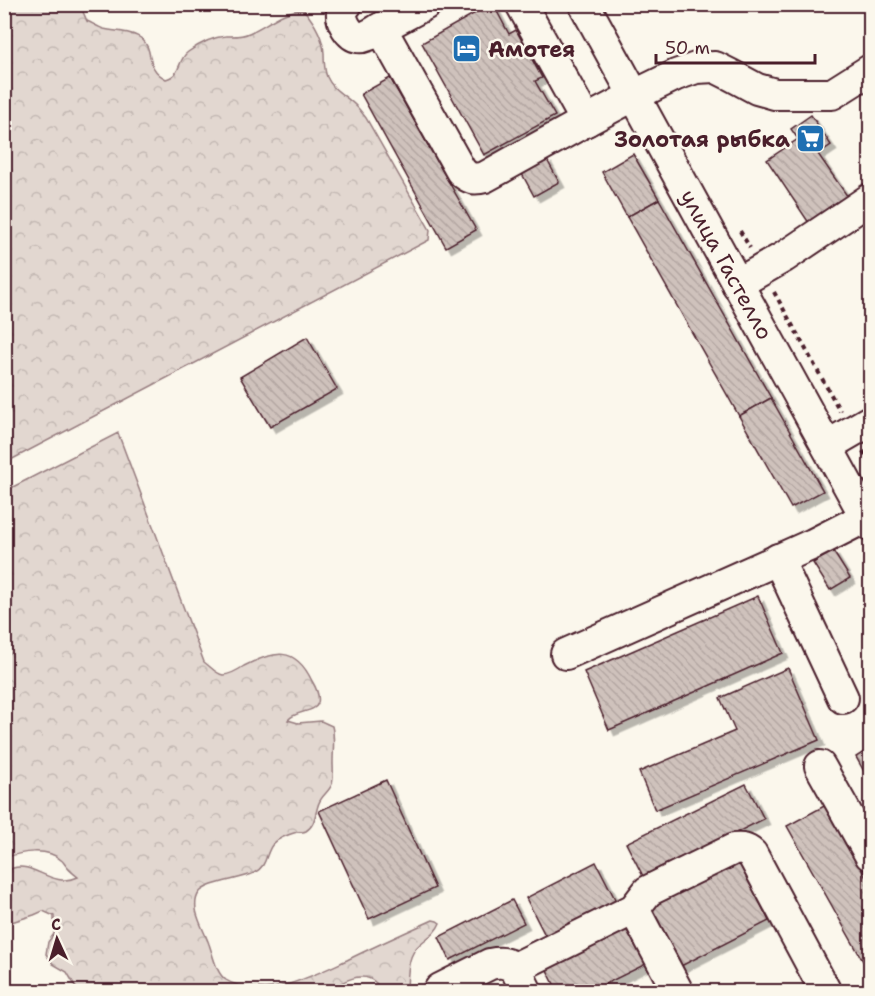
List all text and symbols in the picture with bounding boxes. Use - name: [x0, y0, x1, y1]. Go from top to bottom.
- scale bar: [656, 27, 815, 65]
- hotel icon: Амотея: [451, 33, 483, 65]
- place label: Амотея: [488, 35, 575, 64]
- text: 50 m: [665, 36, 710, 60]
- supermarket icon: Золотая рыбка: [795, 123, 827, 155]
- place label: Золотая рыбка: [614, 125, 790, 154]
- street label: улица Гастелло: [674, 184, 780, 345]
- north arrow: [27, 909, 87, 969]
- text: С: [50, 914, 62, 935]

